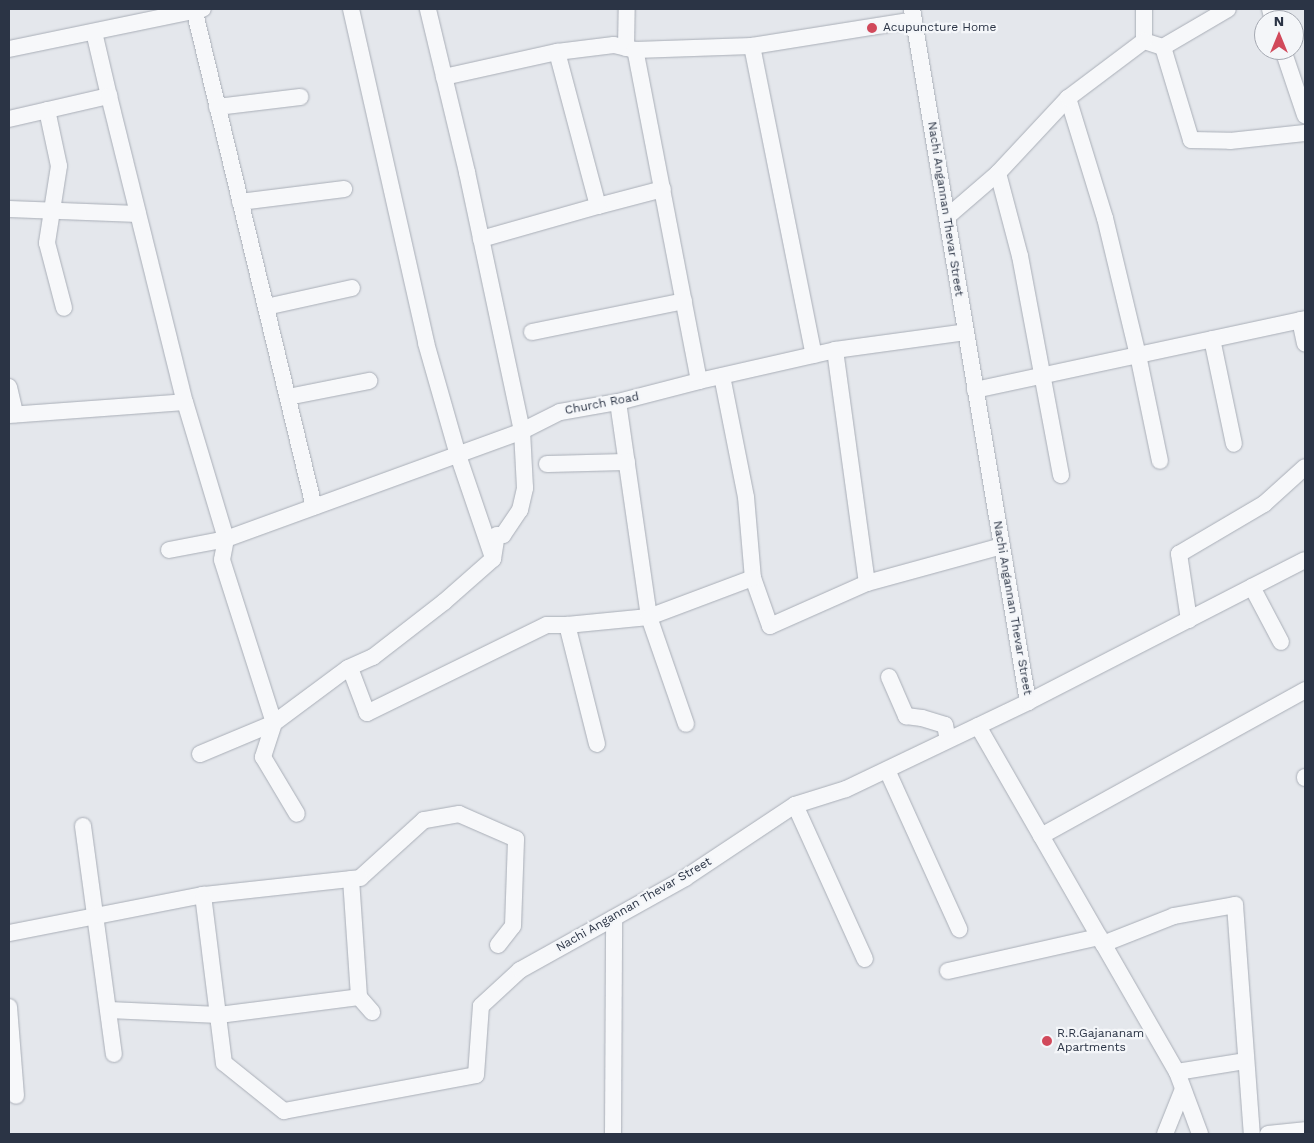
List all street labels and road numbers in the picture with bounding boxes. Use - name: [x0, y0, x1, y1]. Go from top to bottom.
- street label: Nachi Angannan Thevar Street: [924, 120, 966, 298]
- street label: Church Road: [564, 390, 640, 418]
- street label: Nachi Angannan Thevar Street: [989, 519, 1035, 697]
- street label: Nachi Angannan Thevar Street: [553, 854, 715, 956]

